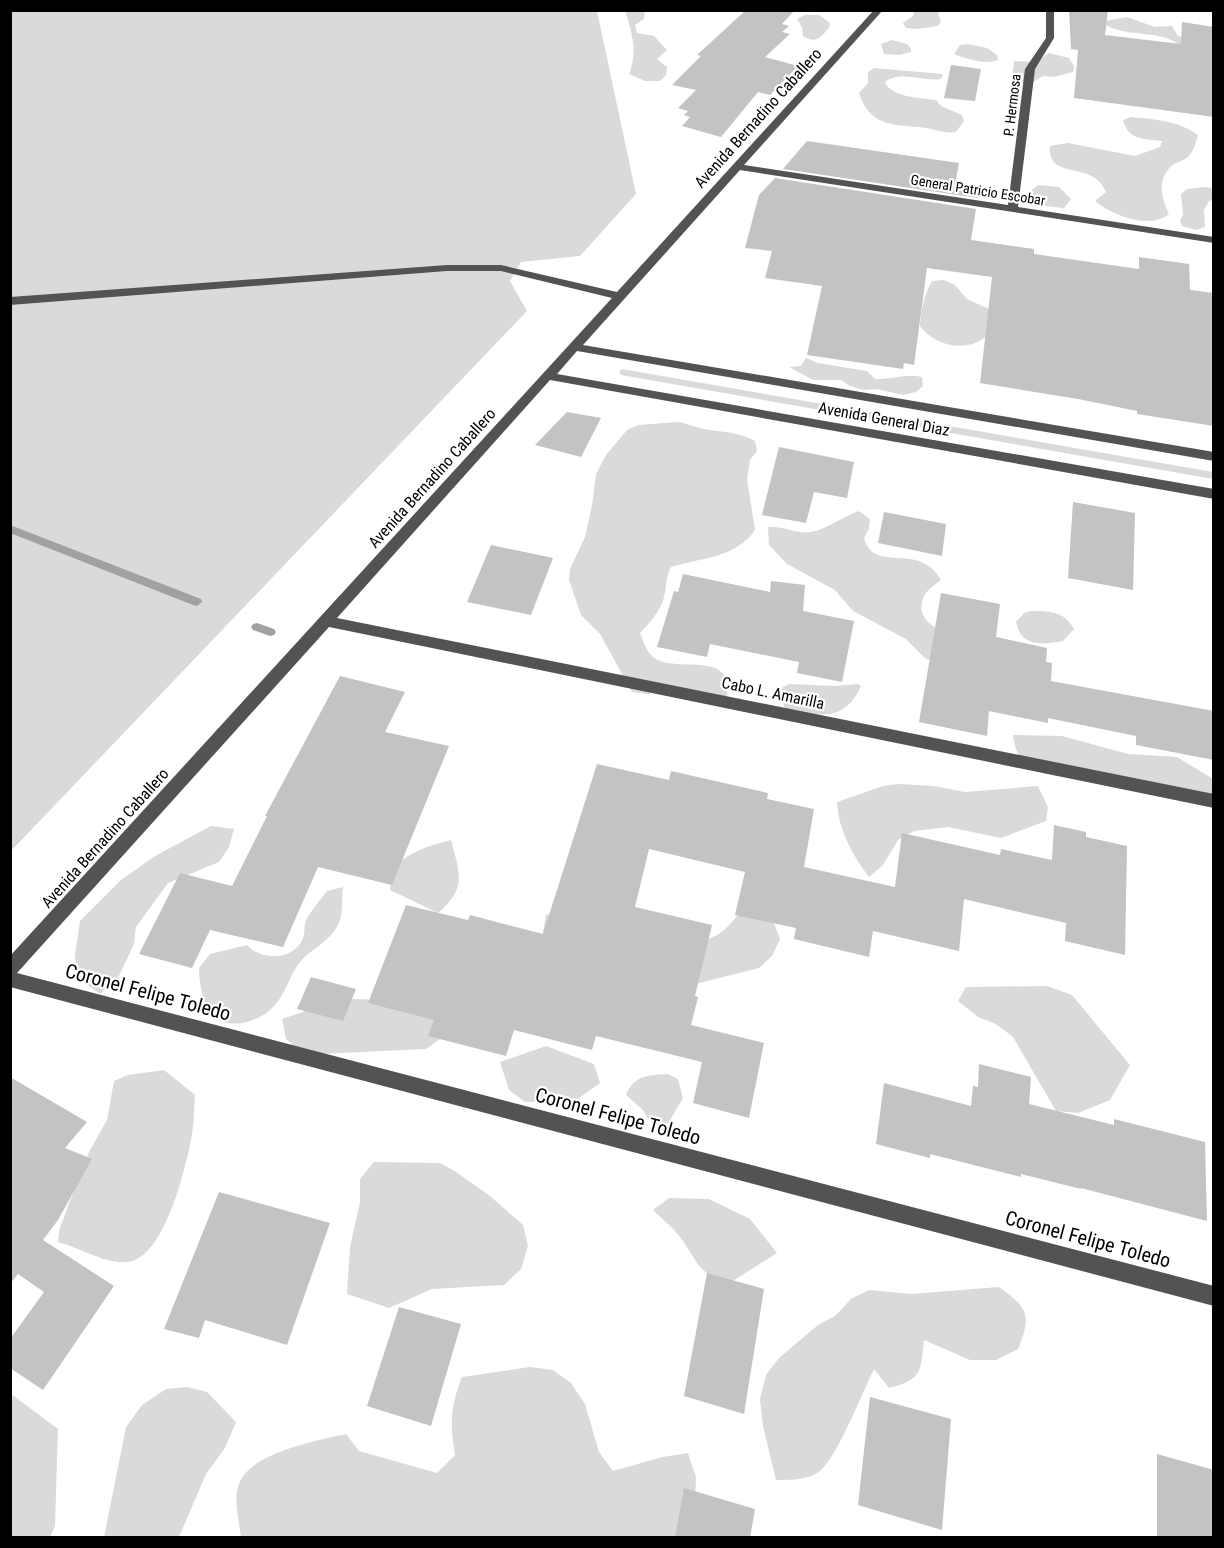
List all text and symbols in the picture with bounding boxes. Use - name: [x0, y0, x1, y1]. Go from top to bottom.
- street label: Avenida Bernadino Caballero: [690, 44, 826, 192]
- street label: P. Hermosa: [1000, 73, 1024, 137]
- street label: General Patricio Escobar: [910, 171, 1046, 209]
- street label: Avenida General Diaz: [817, 398, 951, 440]
- street label: Avenida Bernadino Caballero: [364, 404, 500, 552]
- street label: Cabo L. Amarilla: [720, 673, 826, 713]
- street label: Avenida Bernadino Caballero: [37, 764, 173, 912]
- street label: Coronel Felipe Toledo: [63, 958, 233, 1026]
- street label: Coronel Felipe Toledo: [533, 1082, 703, 1150]
- street label: Coronel Felipe Toledo: [1003, 1205, 1173, 1273]

